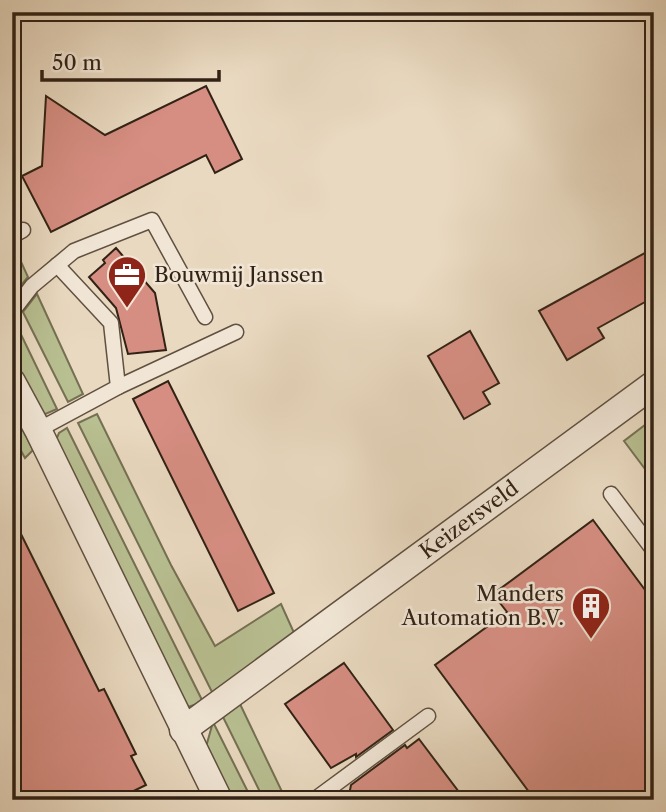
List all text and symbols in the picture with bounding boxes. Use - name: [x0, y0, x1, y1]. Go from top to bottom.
- scale bar: [42, 38, 219, 82]
- text: 50 m: [52, 50, 102, 75]
- office icon: Bouwmij Janssen: [106, 254, 148, 309]
- place label: Bouwmij Janssen: [154, 262, 324, 287]
- street label: Keizersveld: [415, 475, 523, 564]
- place label: Manders Automation B.V.: [401, 581, 564, 630]
- building icon: Manders Automation B.V.: [570, 585, 612, 640]

